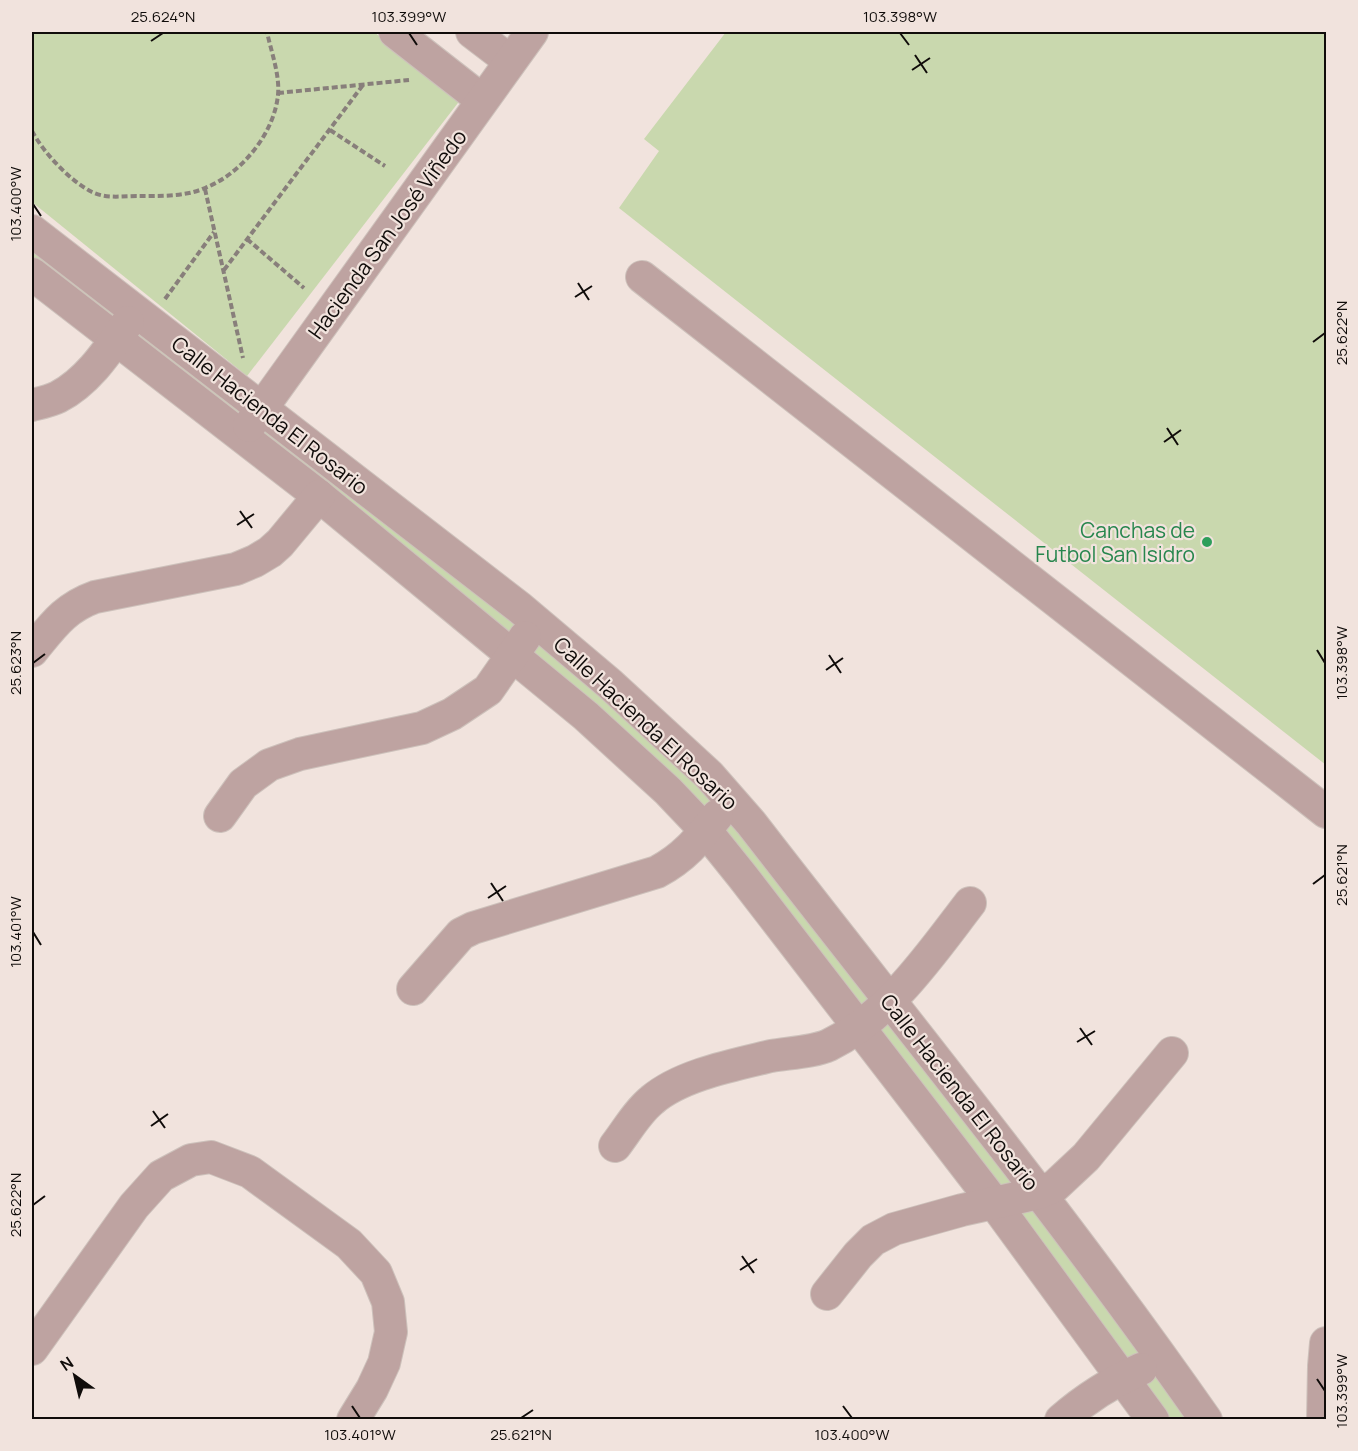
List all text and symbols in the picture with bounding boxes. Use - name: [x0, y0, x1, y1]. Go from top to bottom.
- text: 25.624°N: [131, 6, 195, 27]
- text: 103.399°W: [372, 6, 446, 27]
- text: 103.398°W: [863, 6, 937, 27]
- street label: Hacienda San José Viñedo: [301, 124, 473, 344]
- text: 103.400°W: [5, 166, 26, 242]
- text: 25.622°N: [1331, 301, 1352, 365]
- street label: Calle Hacienda El Rosario: [166, 329, 374, 501]
- place label: Canchas de Futbol San Isidro: [1035, 516, 1195, 568]
- marker: Canchas de Futbol San Isidro: [1200, 535, 1214, 549]
- text: 103.398°W: [1331, 626, 1352, 700]
- street label: Calle Hacienda El Rosario: [548, 630, 744, 816]
- text: 25.623°N: [5, 631, 26, 695]
- text: 25.621°N: [1331, 844, 1352, 906]
- text: 103.401°W: [5, 896, 26, 968]
- street label: Calle Hacienda El Rosario: [874, 988, 1046, 1196]
- text: 25.622°N: [5, 1173, 26, 1237]
- north arrow: [45, 1346, 105, 1406]
- text: N: [56, 1351, 78, 1376]
- text: 103.399°W: [1331, 1354, 1352, 1428]
- text: 103.401°W: [324, 1424, 396, 1445]
- text: 25.621°N: [490, 1424, 552, 1445]
- text: 103.400°W: [814, 1424, 890, 1445]

